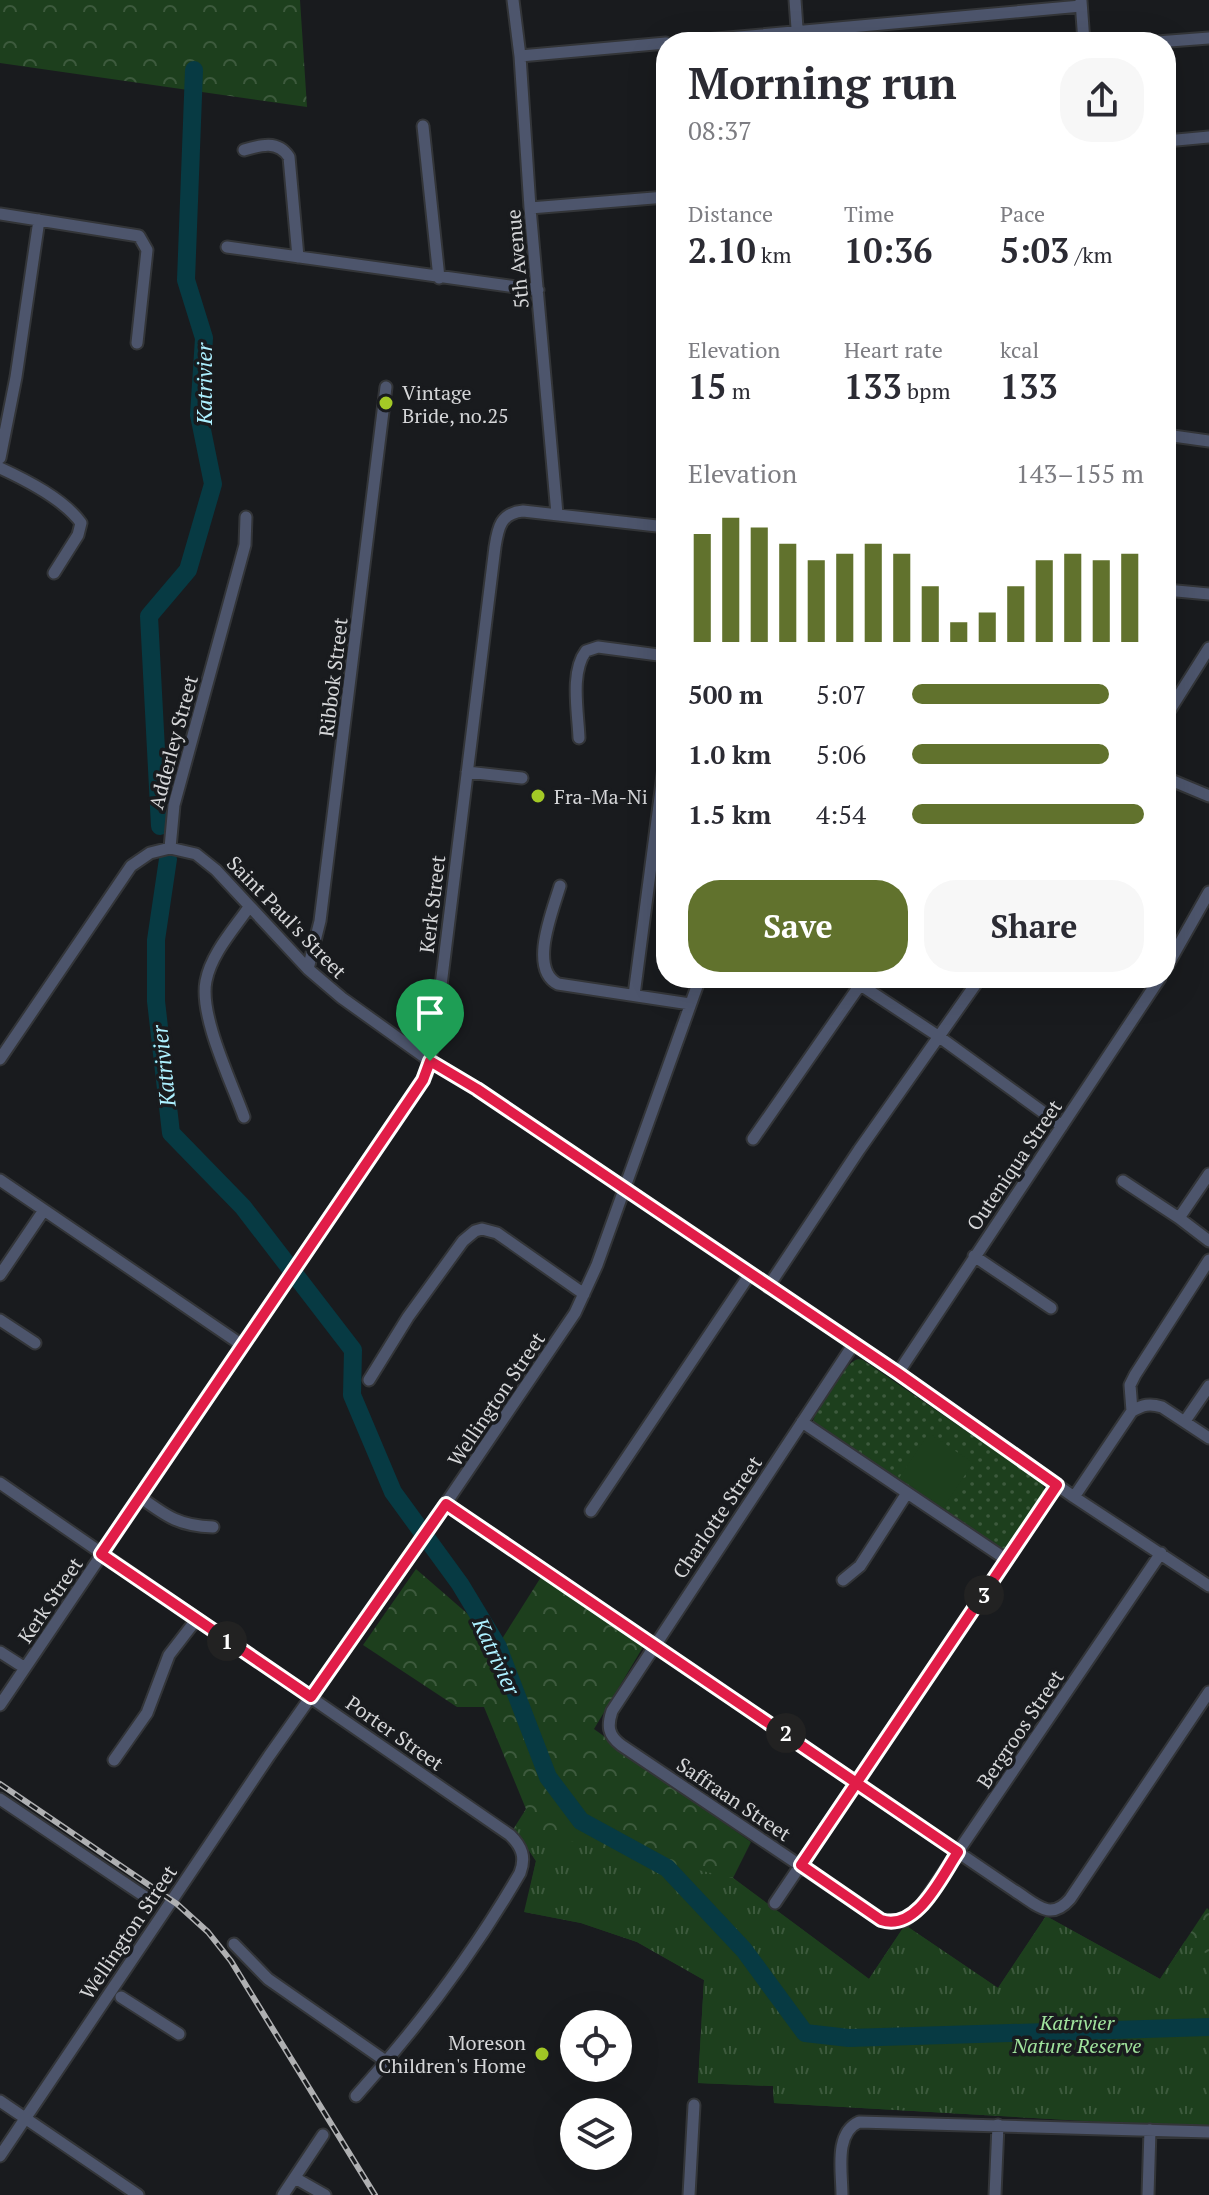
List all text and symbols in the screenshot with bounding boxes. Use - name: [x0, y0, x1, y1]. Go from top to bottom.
- text: Morning run: [688, 53, 957, 112]
- button: share: [1060, 58, 1144, 142]
- text: 08:37: [688, 113, 752, 147]
- text: Distance: [688, 199, 773, 228]
- text: Time: [844, 199, 894, 228]
- text: Pace: [1000, 199, 1045, 228]
- street label: 5th Avenue: [499, 208, 535, 310]
- text: 2.10: [688, 228, 756, 273]
- text: 10:36: [844, 228, 933, 273]
- text: 5:03: [1000, 228, 1069, 273]
- text: km: [756, 240, 791, 269]
- text: /km: [1069, 240, 1113, 269]
- text: Elevation: [688, 335, 780, 364]
- text: Heart rate: [844, 335, 943, 364]
- text: kcal: [1000, 335, 1039, 364]
- water label: Katrivier: [189, 342, 218, 426]
- text: 15: [688, 364, 726, 409]
- text: 133: [844, 364, 902, 409]
- text: 133: [1000, 364, 1058, 409]
- text: m: [726, 376, 751, 405]
- text: bpm: [902, 376, 950, 405]
- place label: Vintage Bride, no.25: [402, 379, 509, 429]
- marker: Vintage Bride, no.25: [377, 394, 395, 412]
- text: Elevation: [688, 456, 797, 490]
- text: 143–155 m: [1016, 456, 1144, 490]
- street label: Ribbok Street: [312, 615, 354, 738]
- street label: Adderley Street: [142, 671, 204, 812]
- text: 500 m: [688, 677, 763, 711]
- text: 5:07: [816, 677, 866, 711]
- text: 1.0 km: [688, 737, 771, 771]
- text: 5:06: [816, 737, 866, 771]
- place label: Fra-Ma-Ni: [554, 783, 648, 810]
- marker: Fra-Ma-Ni: [529, 787, 547, 805]
- text: 1.5 km: [688, 797, 771, 831]
- text: 4:54: [816, 797, 866, 831]
- street label: Saint Paul's Street: [221, 850, 353, 985]
- street label: Kerk Street: [413, 853, 451, 954]
- button: Save: [688, 880, 908, 972]
- button: Share: [924, 880, 1144, 972]
- pin: [396, 979, 464, 1061]
- icon: arrive: [408, 991, 452, 1035]
- water label: Katrivier: [144, 1022, 182, 1109]
- street label: Outeniqua Street: [960, 1094, 1068, 1236]
- street label: Wellington Street: [441, 1326, 551, 1471]
- street label: Charlotte Street: [666, 1450, 768, 1584]
- street label: Kerk Street: [11, 1551, 89, 1648]
- pin: 3: [964, 1575, 1004, 1615]
- text: 3: [978, 1580, 990, 1609]
- water label: Katrivier: [466, 1612, 528, 1701]
- pin: 1: [207, 1621, 247, 1661]
- text: 1: [221, 1626, 233, 1655]
- street label: Bergroos Street: [970, 1664, 1070, 1793]
- street label: Porter Street: [341, 1689, 450, 1777]
- pin: 2: [766, 1713, 806, 1753]
- text: 2: [780, 1718, 792, 1747]
- street label: Saffraan Street: [672, 1751, 797, 1848]
- street label: Wellington Street: [73, 1859, 183, 2004]
- park label: Katrivier Nature Reserve: [1012, 2009, 1141, 2059]
- map controls: [560, 2010, 632, 2170]
- button: locate: [560, 2010, 632, 2082]
- place label: Moreson Children's Home: [378, 2029, 526, 2079]
- marker: Moreson Children's Home: [533, 2045, 551, 2063]
- button: layers: [560, 2098, 632, 2170]

